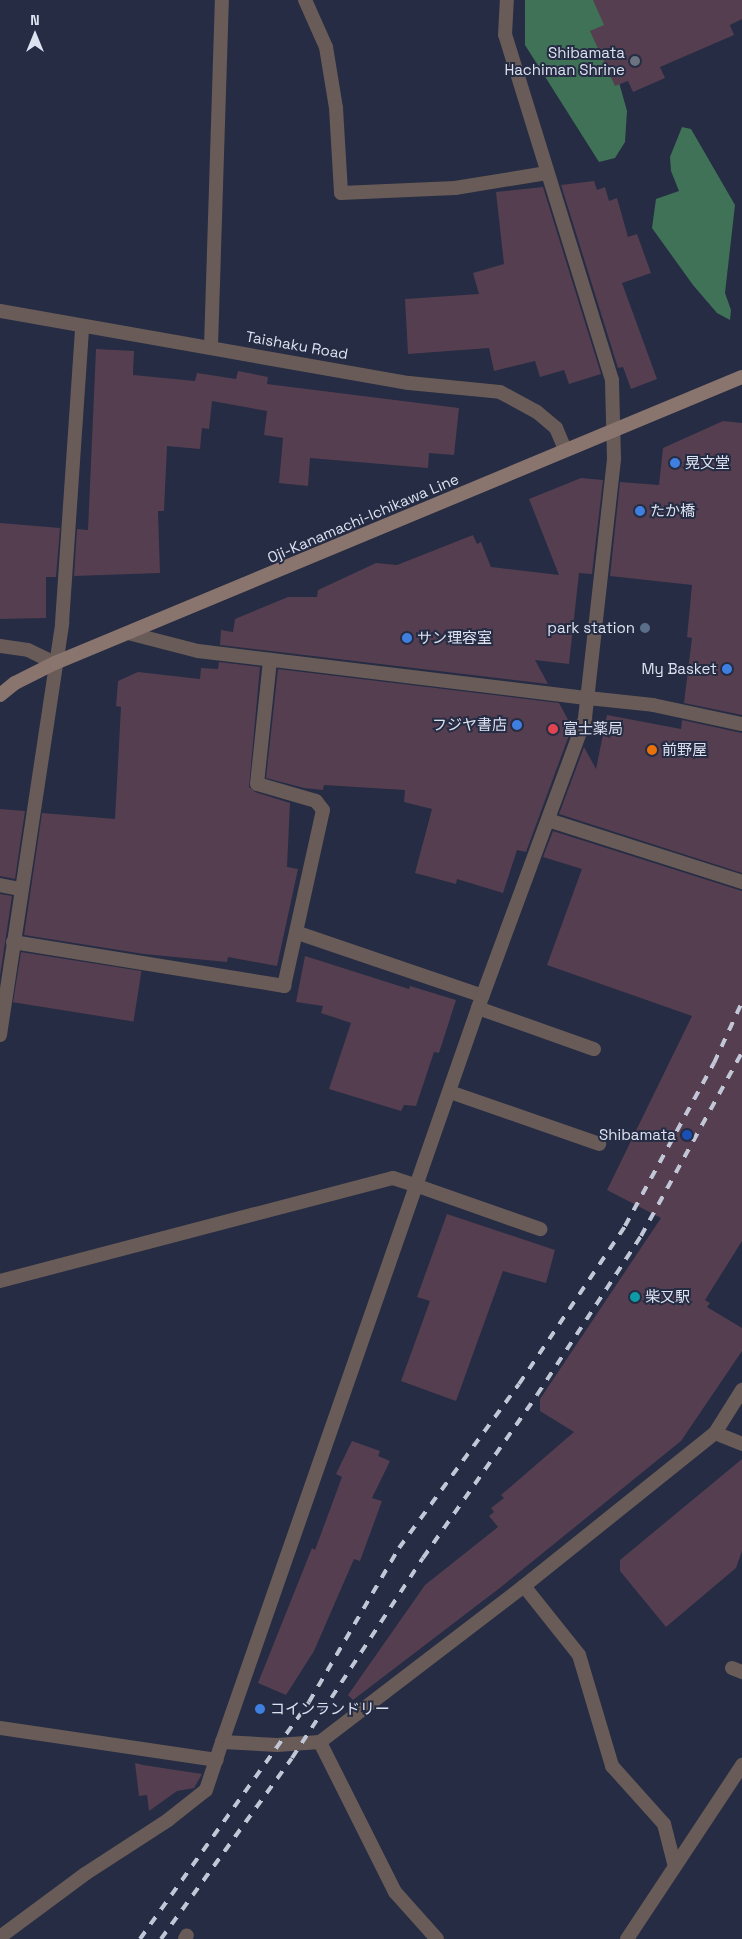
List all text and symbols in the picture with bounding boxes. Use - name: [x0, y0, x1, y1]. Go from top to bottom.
- north arrow: [10, 10, 60, 60]
- text: N: [30, 11, 40, 29]
- place label: Shibamata Hachiman Shrine: [505, 43, 625, 78]
- marker: Shibamata Hachiman Shrine: [629, 55, 641, 67]
- street label: Taishaku Road: [244, 327, 350, 363]
- place label: 晃文堂: [685, 454, 730, 472]
- marker: 晃文堂: [669, 457, 681, 469]
- street label: Oji-Kanamachi-Ichikawa Line: [265, 469, 461, 567]
- place label: たか橋: [650, 502, 695, 520]
- marker: たか橋: [634, 505, 646, 517]
- place label: park station: [547, 619, 635, 637]
- marker: park station: [639, 622, 651, 634]
- place label: サン理容室: [417, 629, 492, 647]
- marker: サン理容室: [401, 632, 413, 644]
- place label: My Basket: [641, 660, 717, 678]
- marker: My Basket: [721, 663, 733, 675]
- place label: フジヤ書店: [432, 716, 507, 734]
- marker: フジヤ書店: [511, 719, 523, 731]
- place label: 富士薬局: [563, 720, 623, 738]
- marker: 富士薬局: [547, 723, 559, 735]
- place label: 前野屋: [662, 741, 707, 759]
- marker: 前野屋: [646, 744, 658, 756]
- place label: Shibamata: [599, 1126, 676, 1144]
- marker: Shibamata: [680, 1128, 694, 1142]
- place label: 柴又駅: [645, 1288, 690, 1306]
- marker: 柴又駅: [629, 1291, 641, 1303]
- place label: コインランドリー: [270, 1700, 390, 1718]
- marker: コインランドリー: [254, 1703, 266, 1715]

